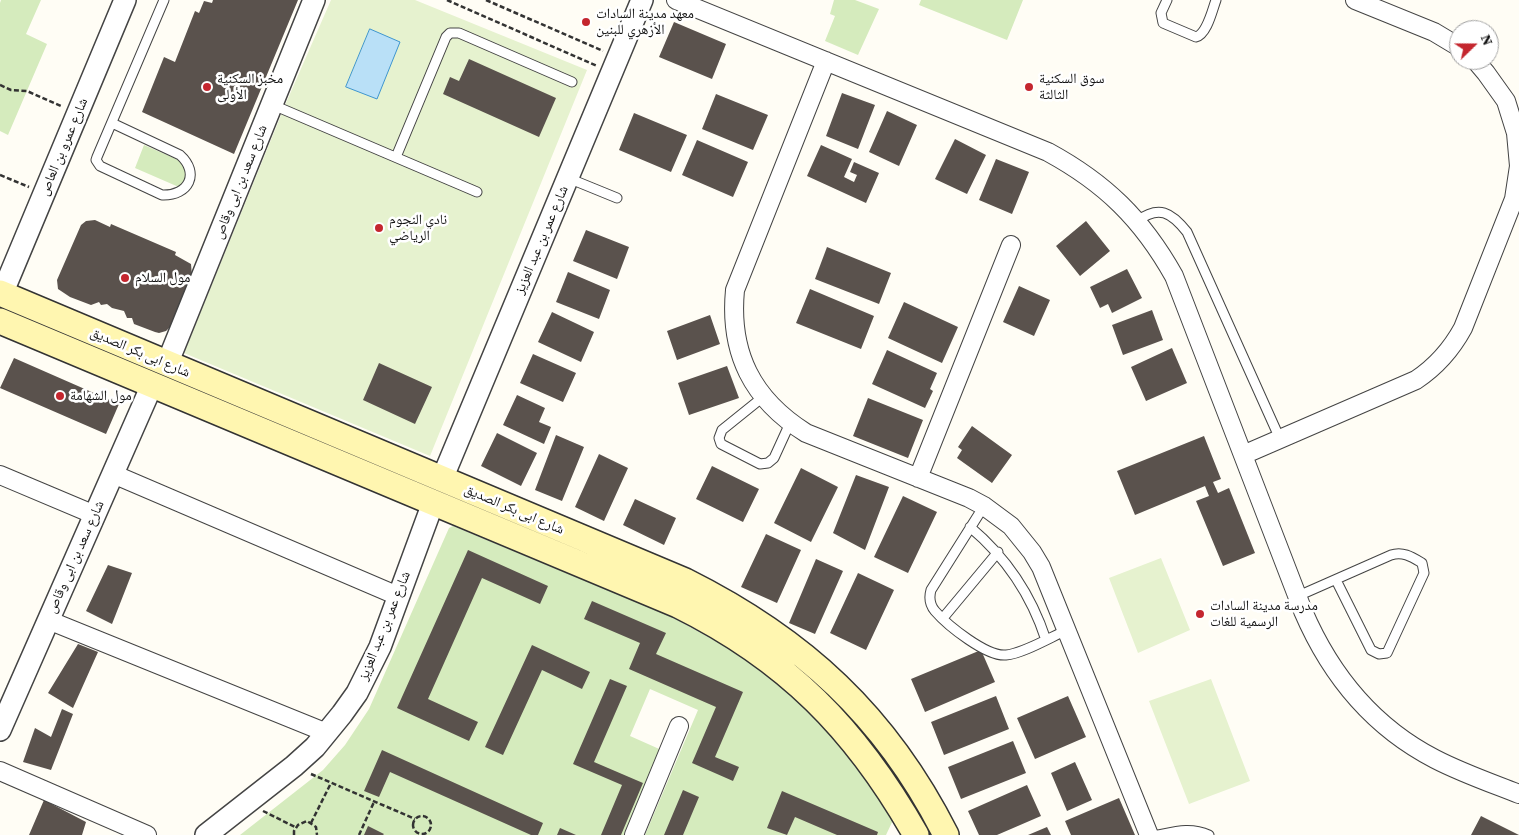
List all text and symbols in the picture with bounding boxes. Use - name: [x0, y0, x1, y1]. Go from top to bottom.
- place label: معهد مدينة السادات الأزهري للبنين: [596, 6, 694, 38]
- marker: معهد مدينة السادات الأزهري للبنين: [580, 16, 592, 28]
- north arrow: [1449, 20, 1499, 70]
- text: N: [1476, 31, 1498, 48]
- place label: مخبز السكنية الأولى: [217, 71, 283, 104]
- place label: سوق السكنية الثالثة: [1039, 71, 1105, 104]
- marker: مخبز السكنية الأولى: [201, 81, 213, 93]
- marker: سوق السكنية الثالثة: [1023, 81, 1035, 93]
- street label: شارع عمرو بن العاص: [36, 96, 92, 198]
- street label: شارع سعد بن ابى وقاص: [210, 123, 272, 241]
- street label: شارع عمر بن عبد العزيز: [512, 183, 572, 297]
- place label: نادي النجوم الرياضي: [389, 212, 447, 244]
- marker: نادي النجوم الرياضي: [373, 222, 385, 234]
- place label: مول السلام: [135, 270, 190, 286]
- marker: مول السلام: [119, 272, 131, 284]
- street label: شارع ابى بكر الصديق: [88, 324, 192, 382]
- place label: مول الشهامة: [70, 388, 132, 404]
- marker: مول الشهامة: [54, 390, 66, 402]
- street label: شارع ابى بكر الصديق: [462, 481, 566, 539]
- street label: شارع سعد بن ابى وقاص: [44, 498, 108, 616]
- street label: شارع عمر بن عبد العزيز: [355, 569, 415, 683]
- place label: مدرسة مدينة السادات الرسمية للغات: [1210, 598, 1318, 630]
- marker: مدرسة مدينة السادات الرسمية للغات: [1194, 608, 1206, 620]

